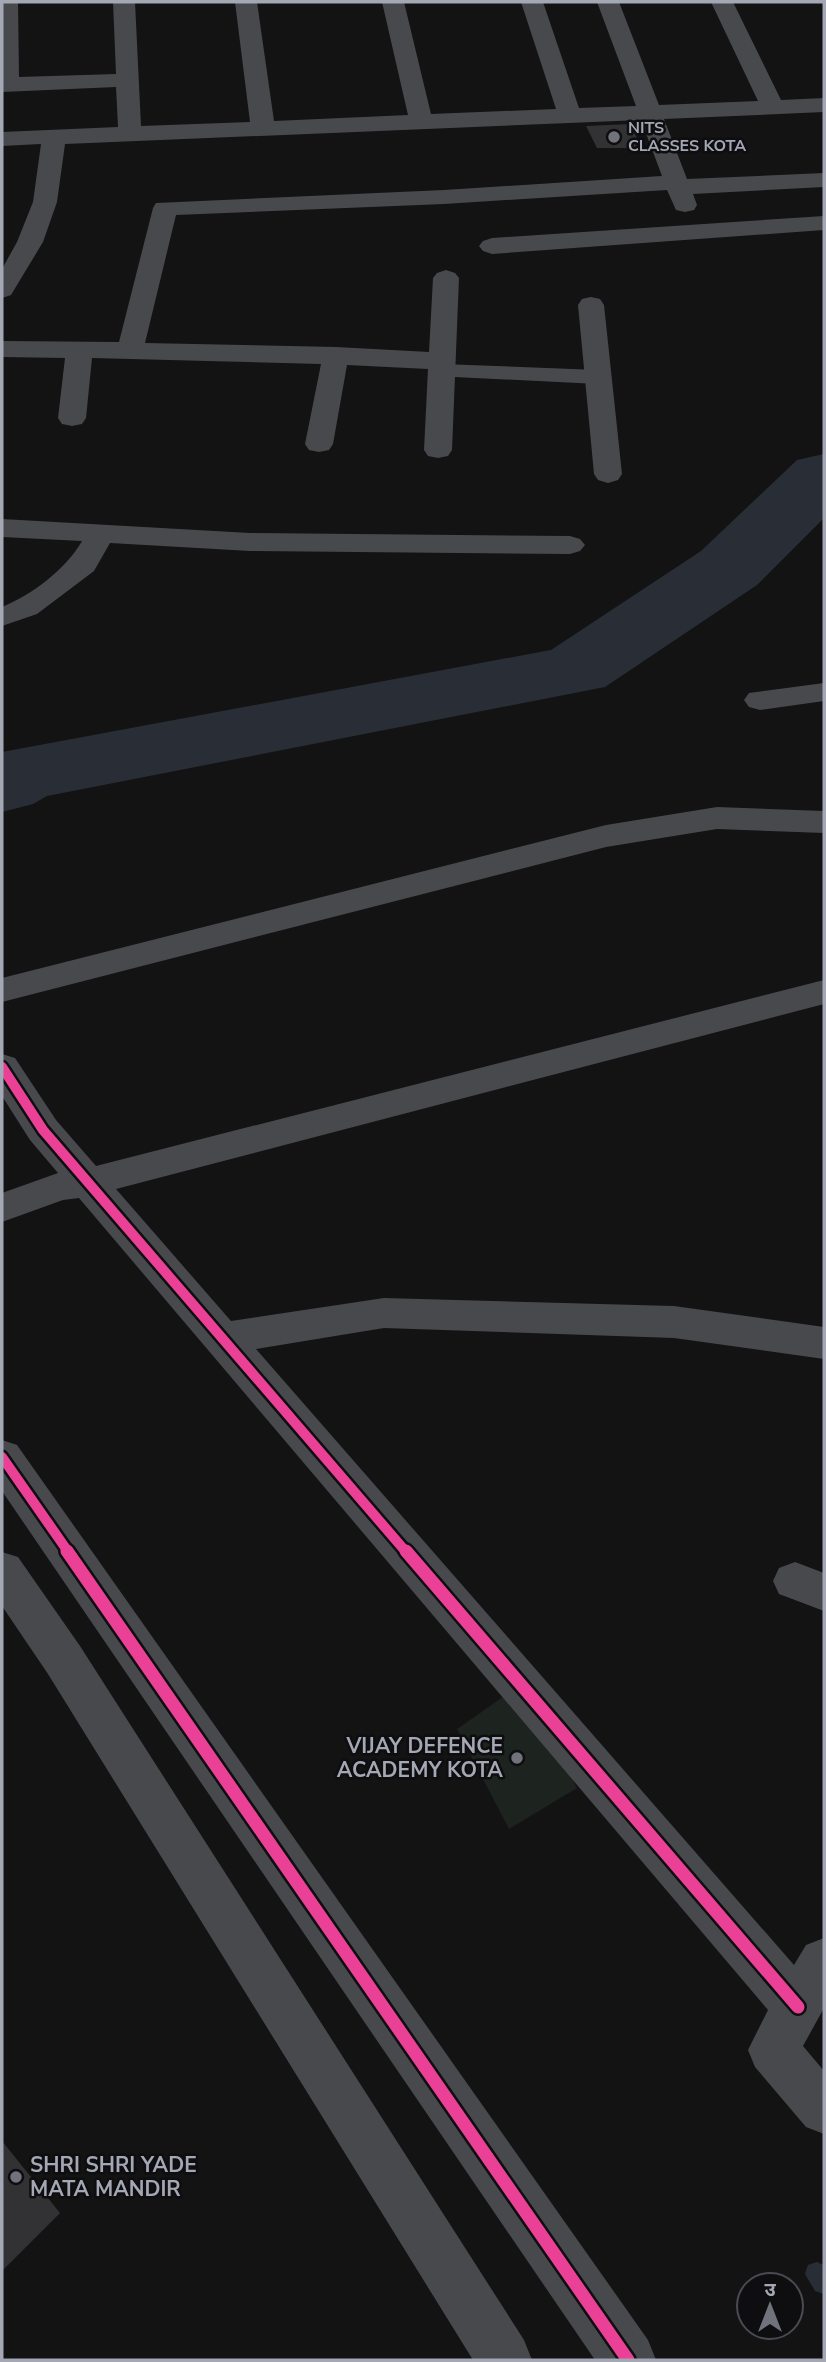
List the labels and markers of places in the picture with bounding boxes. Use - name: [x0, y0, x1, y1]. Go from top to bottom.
- place label: NITS CLASSES KOTA: [628, 117, 746, 157]
- marker: NITS CLASSES KOTA: [606, 129, 622, 145]
- place label: VIJAY DEFENCE ACADEMY KOTA: [337, 1732, 503, 1784]
- marker: VIJAY DEFENCE ACADEMY KOTA: [509, 1750, 525, 1766]
- place label: SHRI SHRI YADE MATA MANDIR: [30, 2151, 197, 2203]
- marker: SHRI SHRI YADE MATA MANDIR: [8, 2169, 24, 2185]

